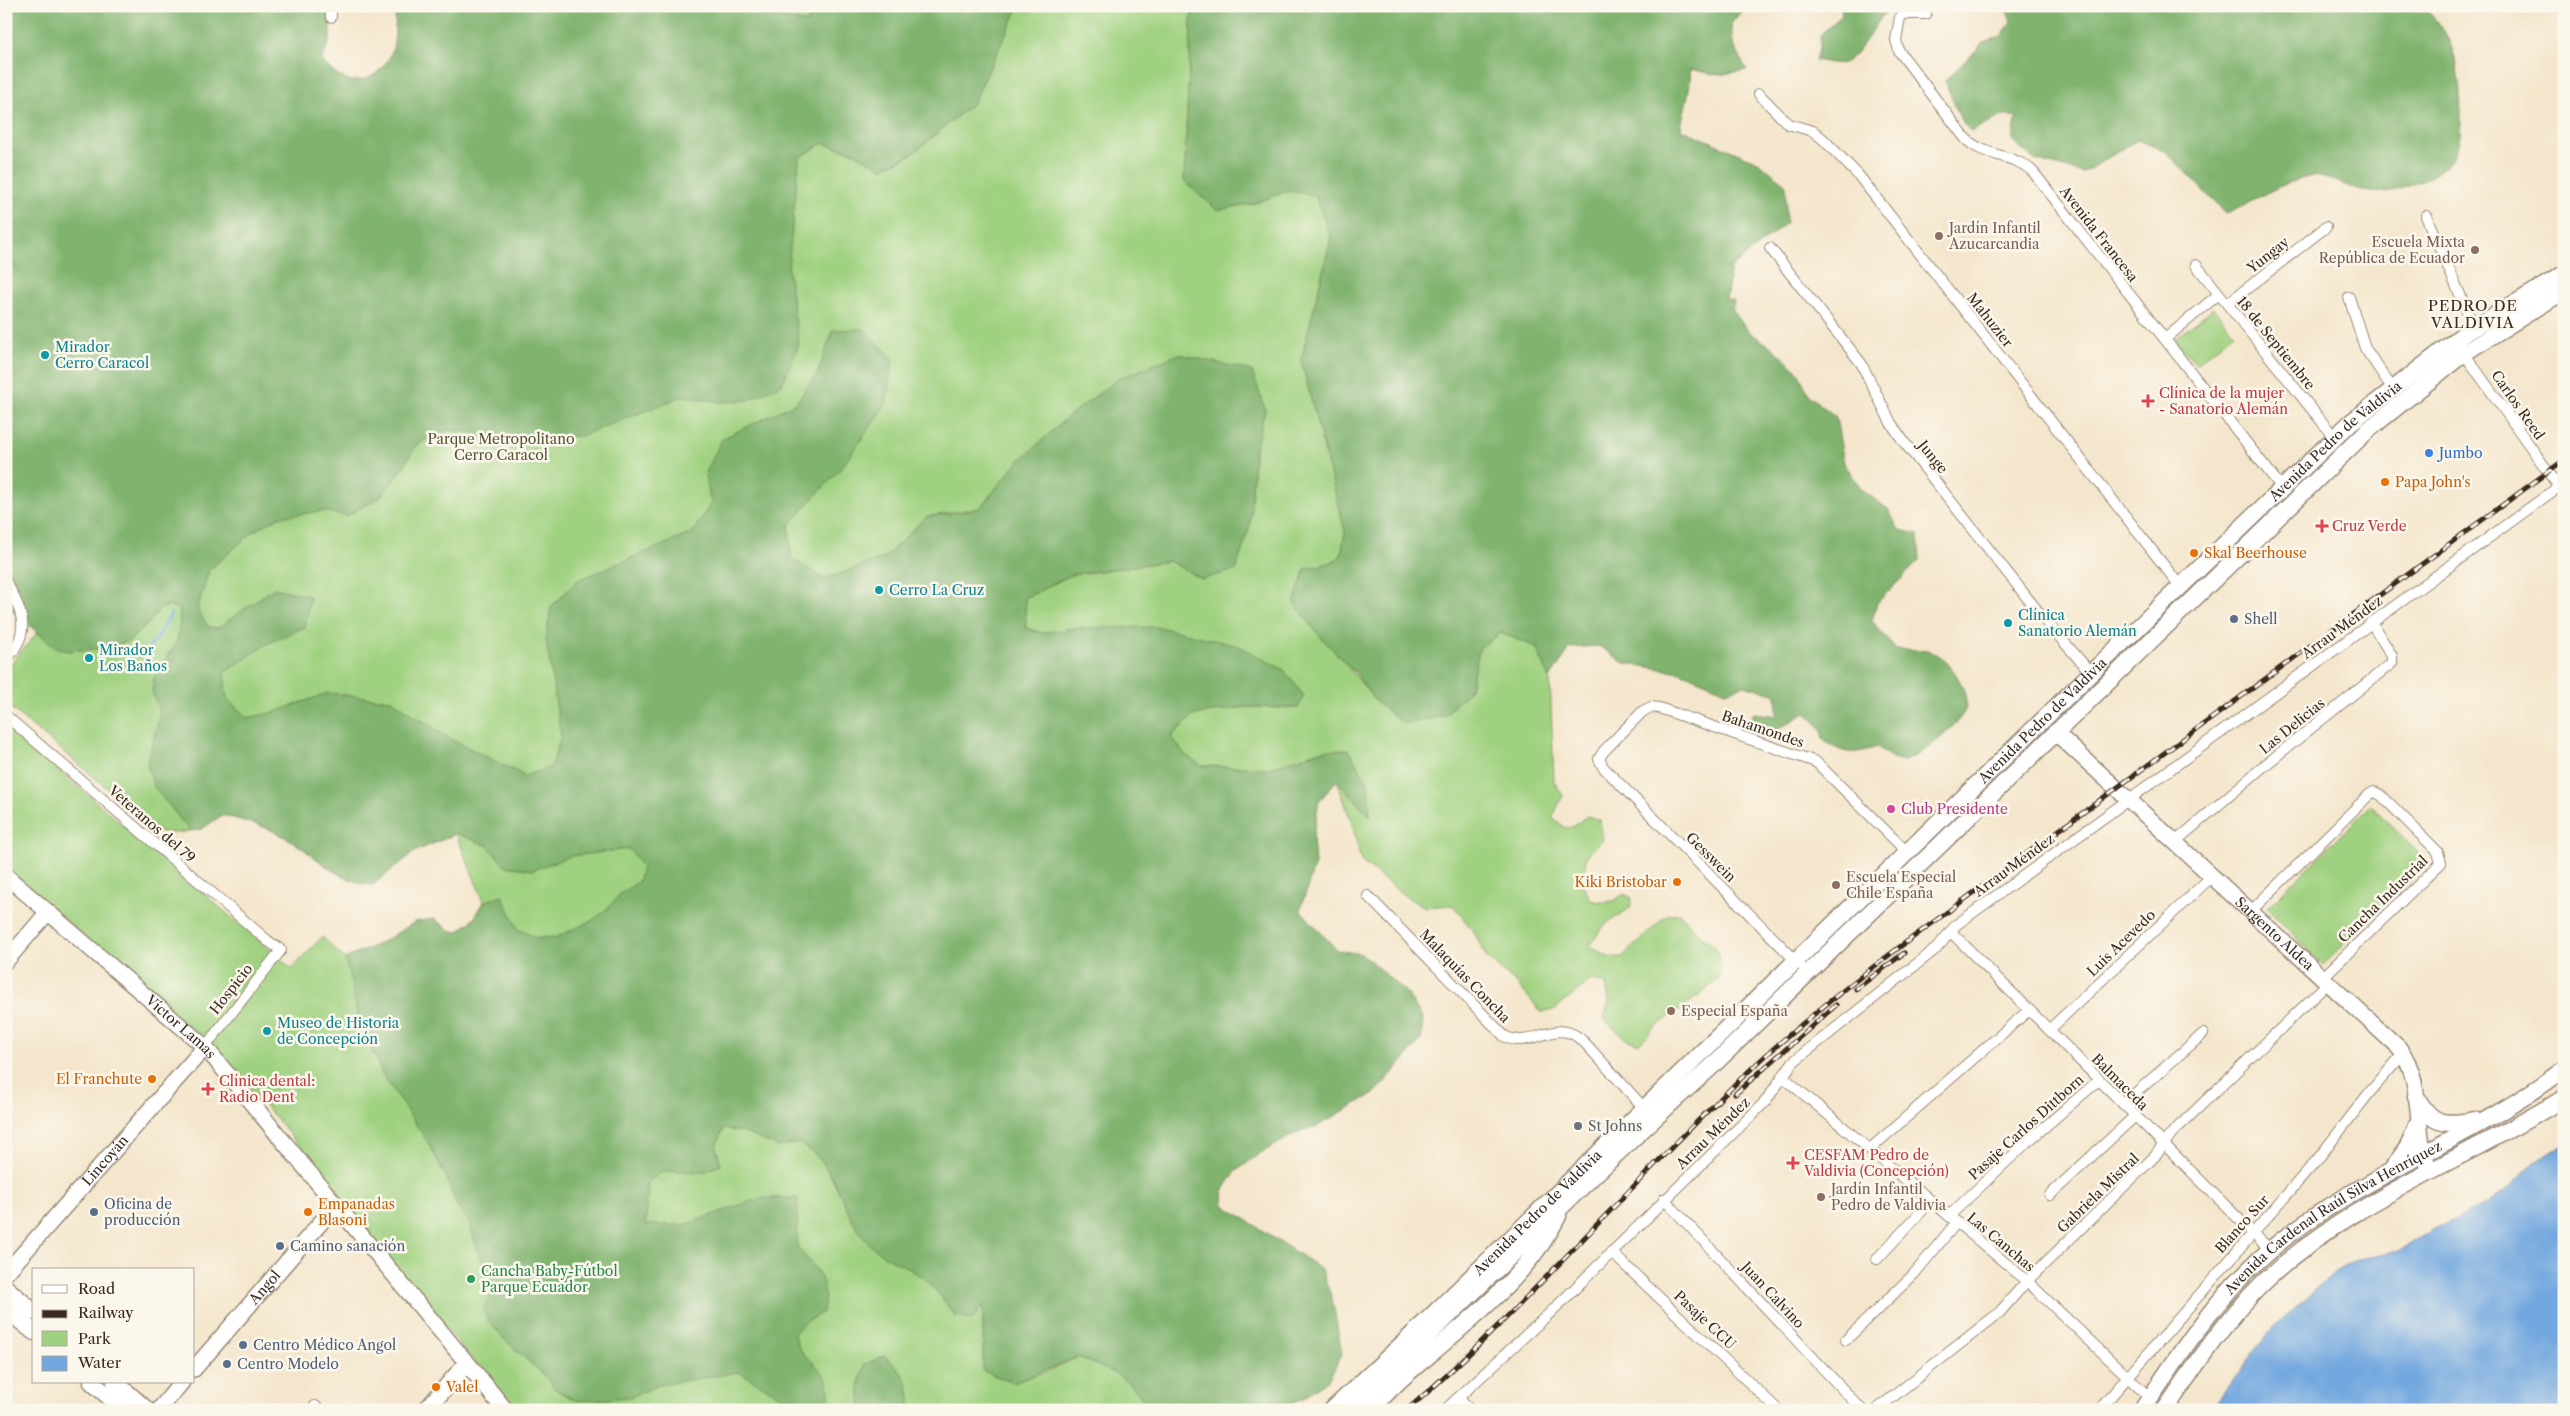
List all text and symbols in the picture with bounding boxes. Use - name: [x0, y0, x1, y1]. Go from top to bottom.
- street label: Avenida Francesa: [2055, 182, 2142, 286]
- place label: Jardín Infantil Azucarcandia: [1947, 219, 2041, 253]
- marker: Jardín Infantil Azucarcandia: [1933, 230, 1945, 242]
- street label: Yungay: [2243, 233, 2293, 278]
- place label: Escuela Mixta República de Ecuador: [2319, 233, 2466, 267]
- marker: Escuela Mixta República de Ecuador: [2469, 244, 2481, 256]
- street label: Mahuzier: [1963, 289, 2017, 351]
- street label: 18 de Septiembre: [2233, 293, 2319, 393]
- district label: PEDRO DE VALDIVIA: [2428, 296, 2518, 332]
- place label: Mirador Cerro Caracol: [55, 338, 149, 372]
- marker: Mirador Cerro Caracol: [39, 349, 51, 361]
- street label: Carlos Reed: [2487, 367, 2549, 444]
- street label: Avenida Pedro de Valdivia: [2265, 377, 2406, 506]
- place label: Clínica de la mujer - Sanatorio Alemán: [2159, 384, 2288, 418]
- marker: Clínica de la mujer - Sanatorio Alemán: [2141, 394, 2155, 408]
- park label: Parque Metropolitano Cerro Caracol: [427, 430, 575, 464]
- street label: Junge: [1913, 435, 1952, 477]
- place label: Jumbo: [2437, 444, 2483, 462]
- marker: Jumbo: [2423, 447, 2435, 459]
- place label: Papa John's: [2395, 473, 2471, 491]
- marker: Papa John's: [2379, 476, 2391, 488]
- place label: Cruz Verde: [2332, 517, 2407, 535]
- marker: Cruz Verde: [2316, 520, 2328, 532]
- place label: Skal Beerhouse: [2204, 544, 2307, 562]
- marker: Skal Beerhouse: [2188, 547, 2200, 559]
- place label: Cerro La Cruz: [889, 581, 984, 599]
- marker: Cerro La Cruz: [873, 584, 885, 596]
- street label: Arrau Méndez: [2297, 592, 2386, 663]
- place label: Clínica Sanatorio Alemán: [2018, 606, 2137, 640]
- place label: Shell: [2244, 610, 2277, 628]
- marker: Shell: [2228, 613, 2240, 625]
- marker: Clínica Sanatorio Alemán: [2002, 617, 2014, 629]
- place label: Mirador Los Baños: [99, 641, 167, 675]
- marker: Mirador Los Baños: [83, 652, 95, 664]
- street label: Avenida Pedro de Valdivia: [1974, 653, 2111, 788]
- street label: Las Delicias: [2256, 694, 2328, 758]
- street label: Bahamondes: [1719, 706, 1807, 752]
- street label: Veteranos del 79: [104, 781, 199, 867]
- place label: Club Presidente: [1901, 800, 2008, 818]
- marker: Club Presidente: [1885, 803, 1897, 815]
- street label: Gesswein: [1682, 828, 1740, 886]
- street label: Arrau Méndez: [1969, 830, 2058, 901]
- street label: Cancha Industrial: [2334, 852, 2432, 946]
- place label: Escuela Especial Chile España: [1846, 868, 1956, 902]
- place label: Kiki Bristobar: [1575, 873, 1667, 891]
- marker: Kiki Bristobar: [1671, 876, 1683, 888]
- marker: Escuela Especial Chile España: [1830, 879, 1842, 891]
- street label: Sargento Aldea: [2231, 893, 2318, 975]
- street label: Luis Acevedo: [2083, 906, 2159, 980]
- street label: Malaquías Concha: [1416, 925, 1515, 1027]
- street label: Hospicio: [206, 960, 256, 1018]
- street label: Víctor Lamas: [141, 991, 220, 1062]
- place label: Especial España: [1681, 1002, 1788, 1020]
- marker: Especial España: [1665, 1005, 1677, 1017]
- place label: Museo de Historia de Concepción: [277, 1014, 400, 1048]
- marker: Museo de Historia de Concepción: [261, 1025, 273, 1037]
- street label: Balmaceda: [2088, 1050, 2153, 1115]
- place label: El Franchute: [56, 1070, 142, 1088]
- street label: Pasaje Carlos Dittborn: [1965, 1070, 2088, 1184]
- place label: Clínica dental: Radio Dent: [219, 1072, 315, 1106]
- marker: El Franchute: [146, 1073, 158, 1085]
- marker: Clínica dental: Radio Dent: [201, 1082, 215, 1096]
- street label: Arrau Méndez: [1672, 1093, 1754, 1173]
- place label: St Johns: [1588, 1117, 1642, 1135]
- marker: St Johns: [1572, 1120, 1584, 1132]
- street label: Lincoyán: [78, 1131, 132, 1189]
- street label: Avenida Cardenal Raúl Silva Henríquez: [2220, 1137, 2445, 1299]
- street label: Avenida Pedro de Valdivia: [1469, 1146, 1606, 1280]
- place label: CESFAM Pedro de Valdivia (Concepción): [1803, 1146, 1949, 1180]
- street label: Gabriela Mistral: [2053, 1149, 2143, 1237]
- marker: CESFAM Pedro de Valdivia (Concepción): [1786, 1156, 1800, 1170]
- place label: Jardín Infantil Pedro de Valdivia: [1829, 1180, 1947, 1214]
- marker: Jardín Infantil Pedro de Valdivia: [1815, 1191, 1827, 1203]
- street label: Blanco Sur: [2211, 1191, 2273, 1257]
- place label: Oficina de producción: [104, 1195, 181, 1229]
- place label: Empanadas Blasoni: [318, 1195, 395, 1229]
- marker: Oficina de producción: [88, 1206, 100, 1218]
- marker: Empanadas Blasoni: [302, 1206, 314, 1218]
- street label: Las Canchas: [1963, 1208, 2039, 1276]
- place label: Camino sanación: [290, 1237, 405, 1255]
- marker: Camino sanación: [274, 1240, 286, 1252]
- street label: Juan Calvino: [1736, 1256, 1808, 1332]
- place label: Cancha Baby-Fútbol Parque Ecuador: [481, 1262, 618, 1296]
- street label: Angol: [244, 1267, 284, 1309]
- legend: [32, 1268, 195, 1384]
- marker: Cancha Baby-Fútbol Parque Ecuador: [465, 1273, 477, 1285]
- text: Road: [78, 1279, 115, 1298]
- street label: Pasaje CCU: [1670, 1287, 1740, 1353]
- text: Railway: [78, 1303, 134, 1322]
- text: Park: [78, 1329, 112, 1348]
- place label: Centro Médico Angol: [253, 1336, 396, 1354]
- marker: Centro Médico Angol: [237, 1339, 249, 1351]
- text: Water: [77, 1353, 122, 1372]
- place label: Centro Modelo: [237, 1355, 339, 1373]
- marker: Centro Modelo: [221, 1358, 233, 1370]
- place label: Valel: [445, 1378, 478, 1396]
- marker: Valel: [430, 1381, 442, 1393]

